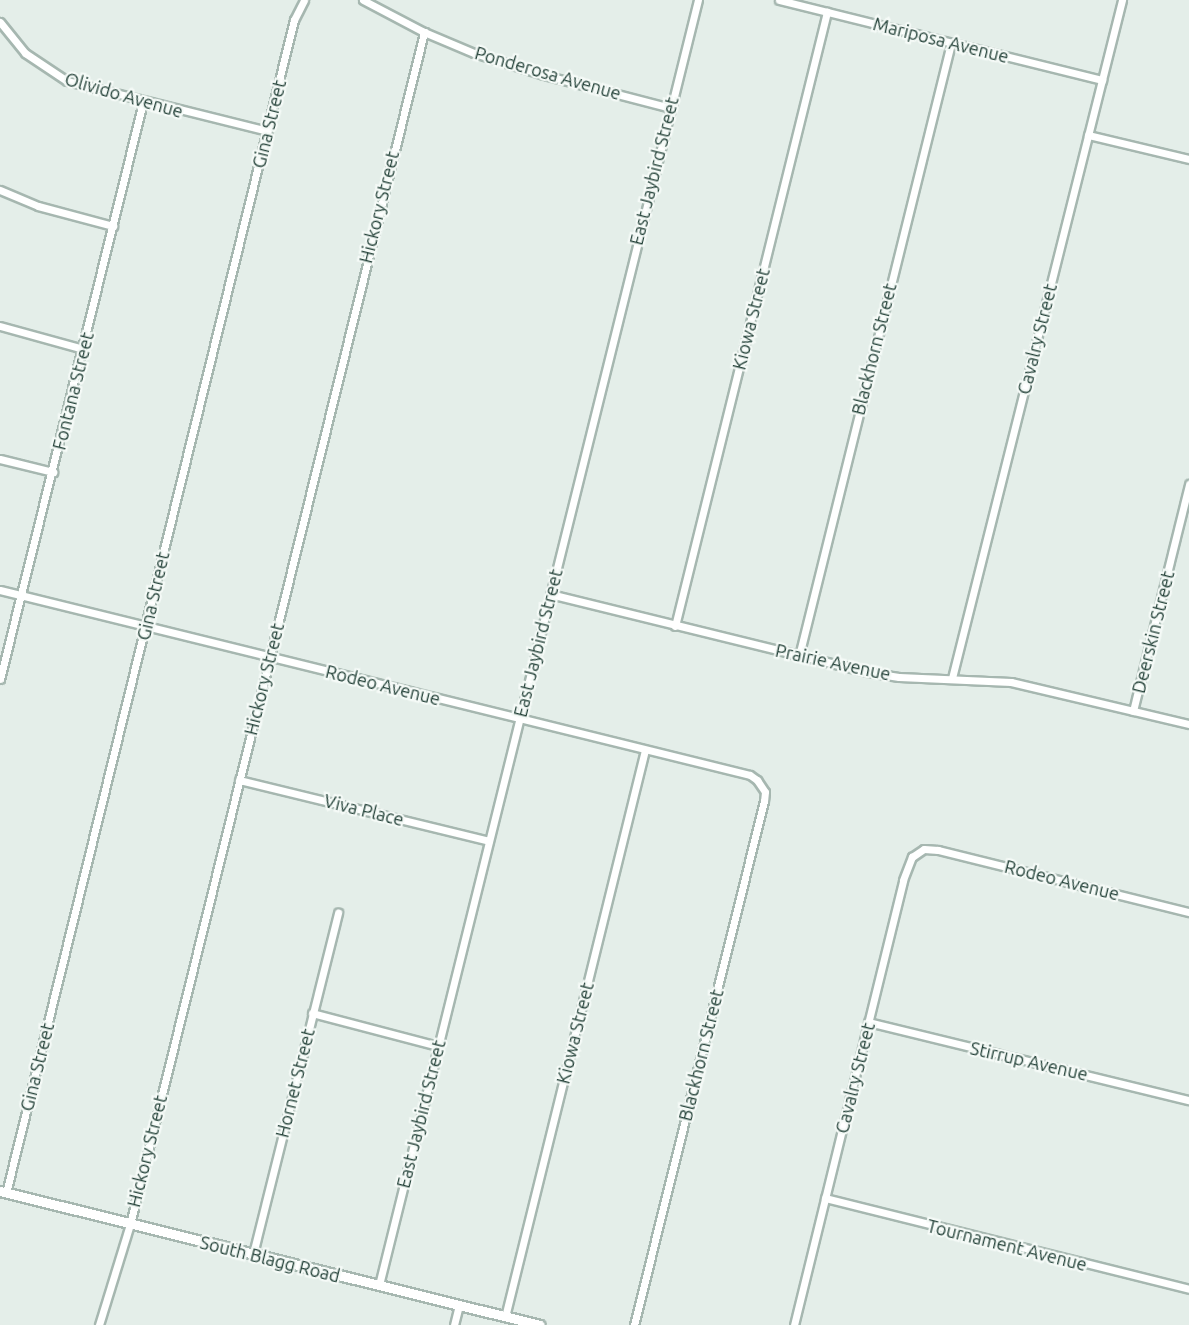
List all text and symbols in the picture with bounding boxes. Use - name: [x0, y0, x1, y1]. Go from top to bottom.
- street label: Mariposa Avenue: [871, 13, 1011, 67]
- street label: Ponderosa Avenue: [472, 42, 624, 104]
- street label: Olivido Avenue: [62, 68, 186, 122]
- street label: Gina Street: [248, 78, 290, 170]
- street label: East Jaybird Street: [625, 95, 683, 247]
- street label: Hickory Street: [355, 149, 403, 265]
- street label: Kiowa Street: [728, 266, 774, 372]
- street label: Blackhorn Street: [847, 281, 901, 417]
- street label: Cavalry Street: [1013, 281, 1061, 397]
- street label: Fontana Street: [48, 330, 98, 452]
- street label: Gina Street: [132, 550, 174, 642]
- street label: East Jaybird Street: [509, 567, 567, 719]
- street label: Deerskin Street: [1127, 569, 1179, 695]
- street label: Hickory Street: [240, 621, 288, 737]
- street label: Prairie Avenue: [773, 639, 893, 685]
- street label: Rodeo Avenue: [323, 660, 443, 710]
- street label: Viva Place: [322, 790, 406, 830]
- street label: Rodeo Avenue: [1002, 855, 1122, 905]
- street label: Kiowa Street: [552, 980, 598, 1086]
- street label: Blackhorn Street: [674, 987, 728, 1123]
- street label: Cavalry Street: [831, 1020, 879, 1136]
- street label: Gina Street: [16, 1021, 58, 1113]
- street label: Hornet Street: [271, 1026, 319, 1140]
- street label: Stirrup Avenue: [968, 1037, 1090, 1085]
- street label: East Jaybird Street: [392, 1038, 450, 1190]
- street label: Hickory Street: [123, 1093, 171, 1209]
- street label: Tournament Avenue: [925, 1215, 1089, 1275]
- street label: South Blagg Road: [198, 1231, 342, 1287]

